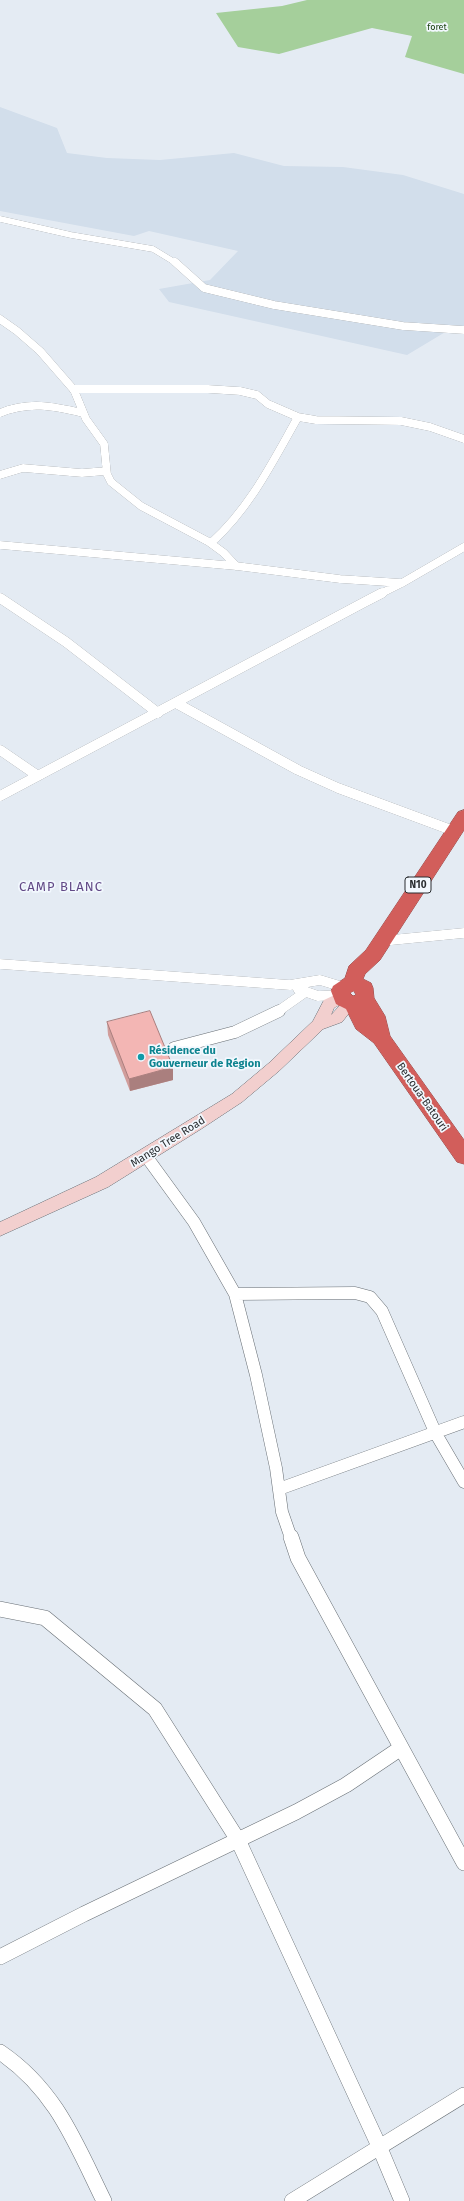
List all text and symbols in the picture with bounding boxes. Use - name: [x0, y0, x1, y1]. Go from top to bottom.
- park label: foret: [427, 22, 447, 32]
- road number: N10: [405, 877, 431, 893]
- district label: CAMP BLANC: [19, 879, 103, 895]
- place label: Résidence du Gouverneur de Région: [149, 1044, 260, 1070]
- marker: Résidence du Gouverneur de Région: [136, 1052, 146, 1062]
- street label: Bertoua-Batouri: [394, 1060, 450, 1134]
- street label: Mango Tree Road: [128, 1114, 208, 1170]

